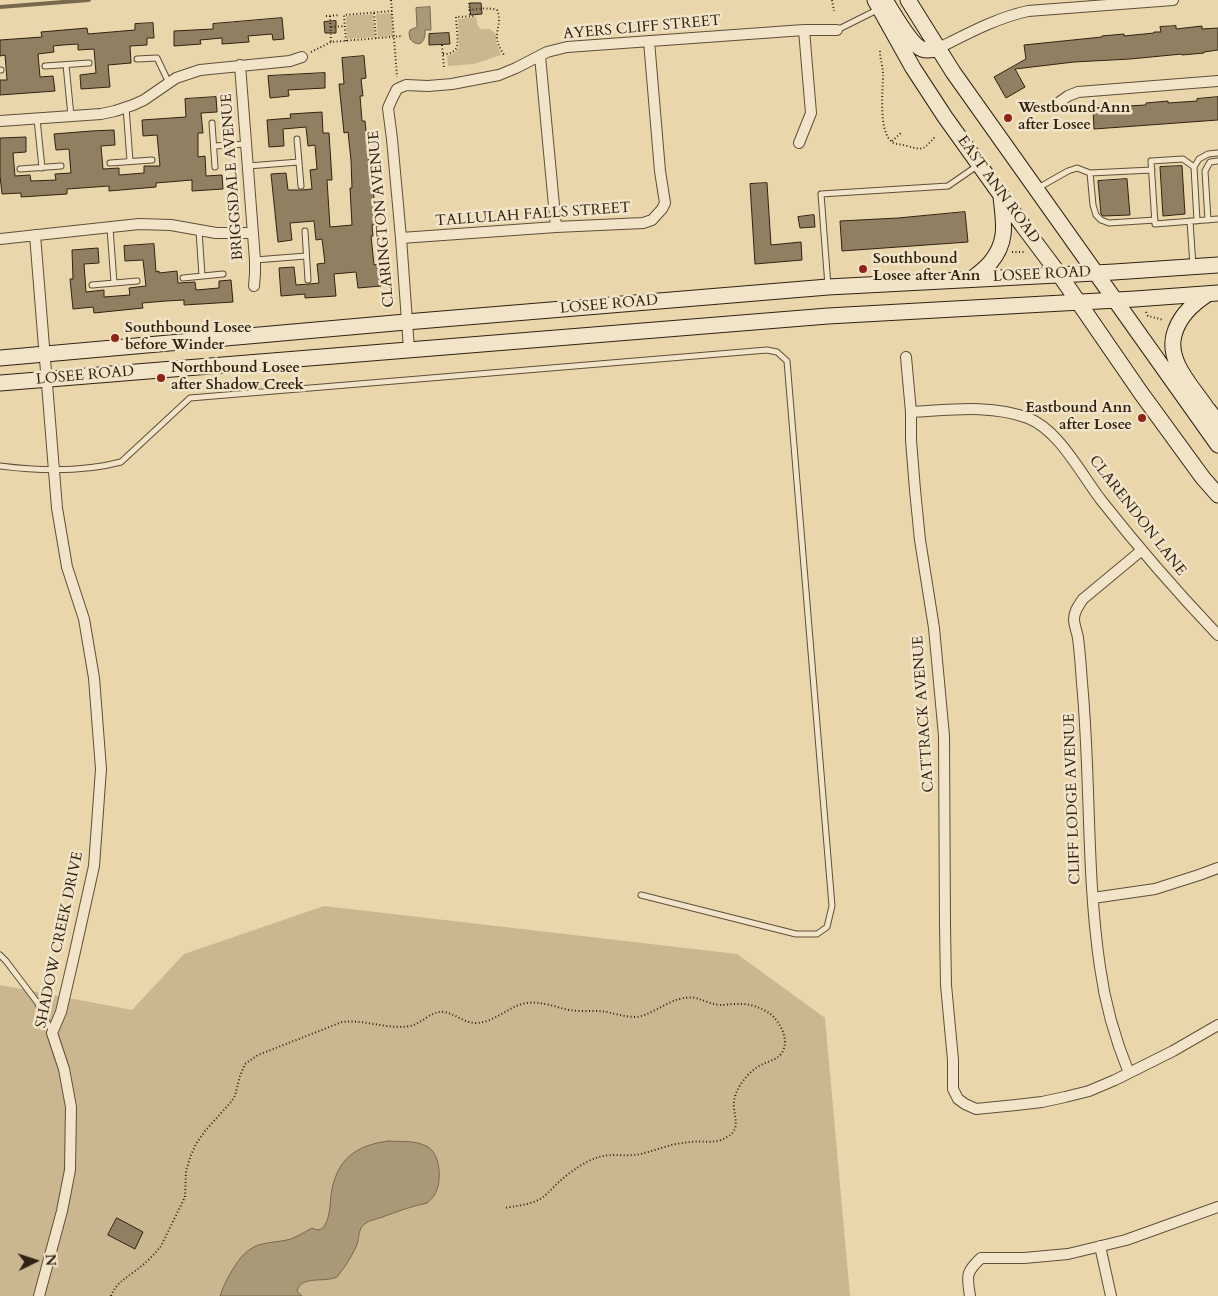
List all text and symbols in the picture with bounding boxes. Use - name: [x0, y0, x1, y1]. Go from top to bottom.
- street label: AYERS CLIFF STREET: [562, 12, 722, 44]
- street label: BRIGGSDALE AVENUE: [218, 93, 248, 261]
- place label: Westbound Ann after Losee: [1018, 100, 1130, 135]
- marker: Westbound Ann after Losee: [1002, 112, 1014, 124]
- street label: CLARINGTON AVENUE: [365, 130, 399, 308]
- street label: EAST ANN ROAD: [953, 133, 1043, 247]
- street label: TALLULAH FALLS STREET: [435, 199, 631, 231]
- place label: Southbound Losee after Ann: [873, 251, 981, 286]
- marker: Southbound Losee after Ann: [857, 263, 869, 275]
- street label: LOSEE ROAD: [992, 263, 1092, 287]
- street label: LOSEE ROAD: [559, 292, 659, 318]
- place label: Southbound Losee before Winder: [125, 320, 252, 355]
- marker: Southbound Losee before Winder: [109, 332, 121, 344]
- place label: Northbound Losee after Shadow Creek: [171, 360, 304, 395]
- street label: LOSEE ROAD: [35, 363, 135, 389]
- marker: Northbound Losee after Shadow Creek: [155, 372, 167, 384]
- place label: Eastbound Ann after Losee: [1025, 400, 1132, 435]
- marker: Eastbound Ann after Losee: [1136, 412, 1148, 424]
- street label: CLARENDON LANE: [1085, 452, 1189, 580]
- street label: CATTRACK AVENUE: [910, 635, 938, 793]
- street label: CLIFF LODGE AVENUE: [1061, 713, 1085, 885]
- street label: SHADOW CREEK DRIVE: [32, 850, 88, 1030]
- north arrow: [10, 1236, 60, 1286]
- text: N: [41, 1253, 60, 1267]

